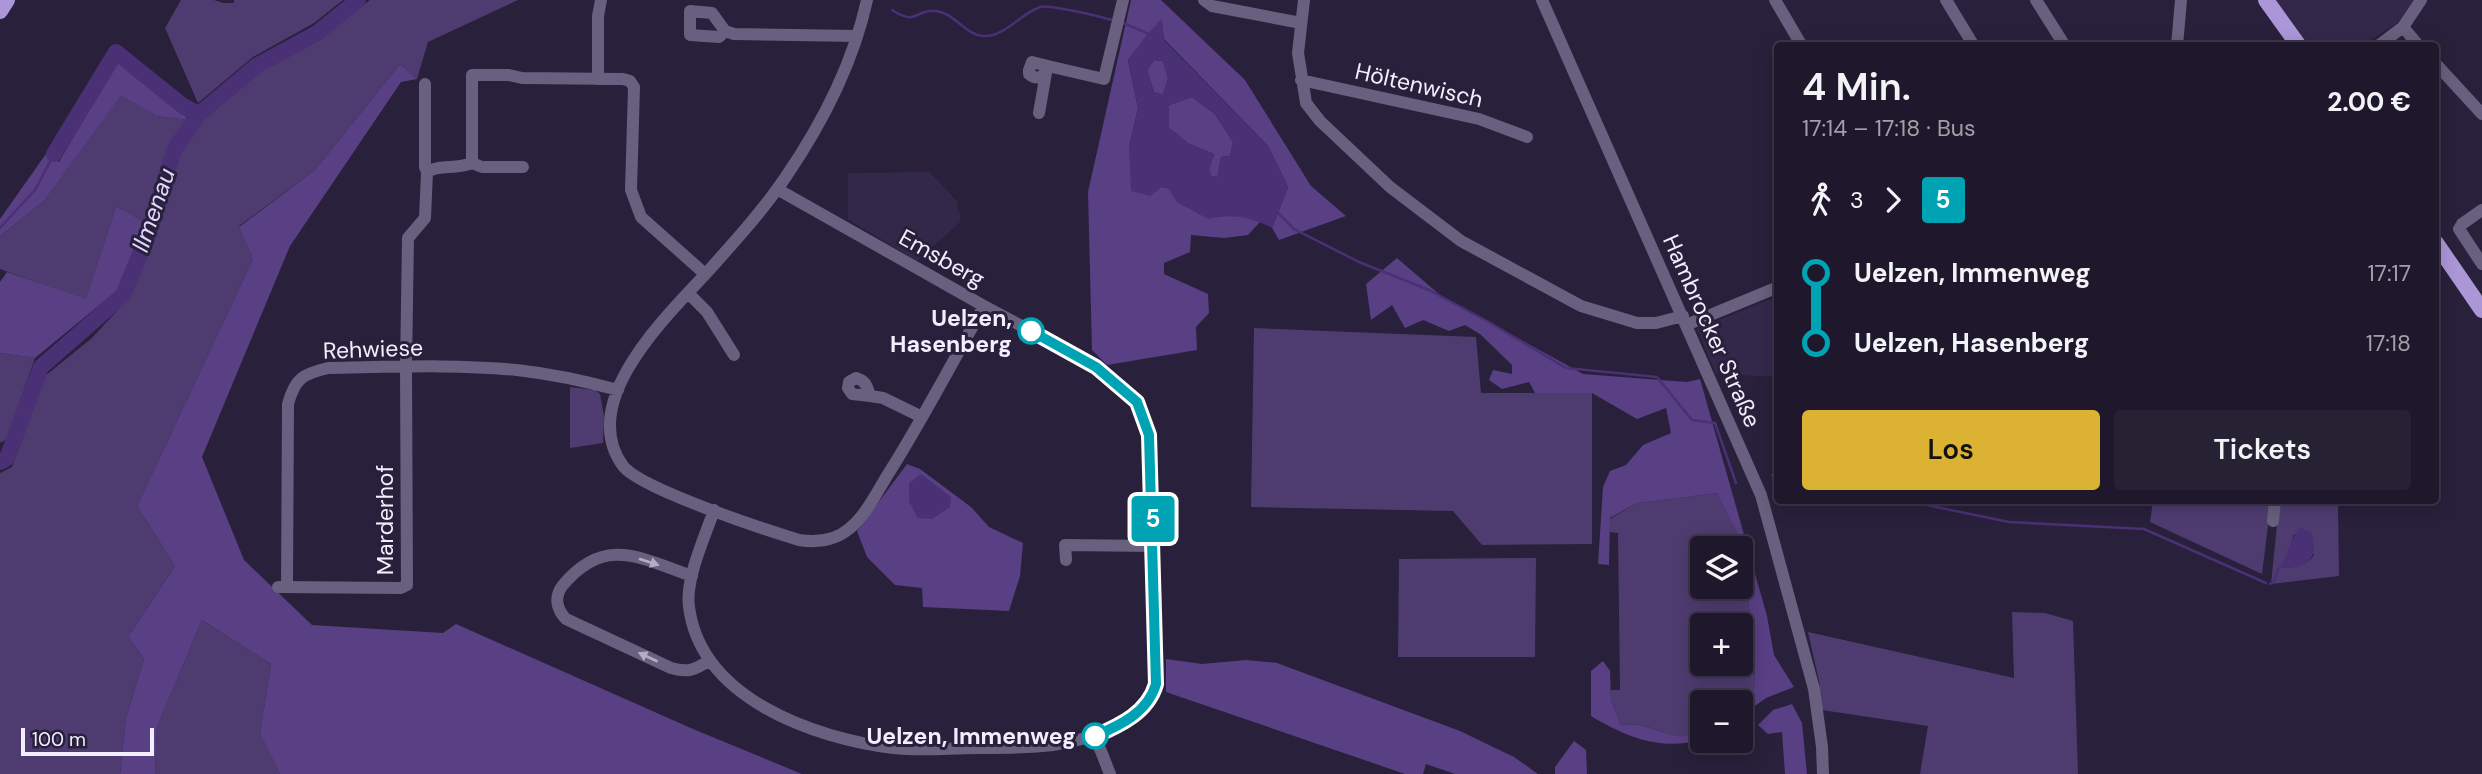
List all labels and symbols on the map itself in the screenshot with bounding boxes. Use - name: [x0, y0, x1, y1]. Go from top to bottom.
- street label: Höltenwisch: [1352, 56, 1486, 114]
- water label: Ilmenau: [124, 164, 182, 256]
- street label: Emsberg: [894, 222, 990, 294]
- street label: Hambrocker Straße: [1656, 230, 1768, 432]
- place label: Uelzen, Hasenberg: [890, 303, 1012, 359]
- marker: Uelzen, Hasenberg: [1018, 318, 1044, 344]
- street label: Rehwiese: [322, 332, 424, 366]
- street label: Marderhof: [370, 465, 400, 575]
- line badge: 5: [1130, 496, 1176, 542]
- one-way arrow: [639, 557, 660, 567]
- one-way arrow: [637, 651, 658, 662]
- place label: Uelzen, Immenweg: [867, 721, 1076, 751]
- marker: Uelzen, Immenweg: [1082, 723, 1108, 749]
- scale bar: [21, 725, 154, 757]

